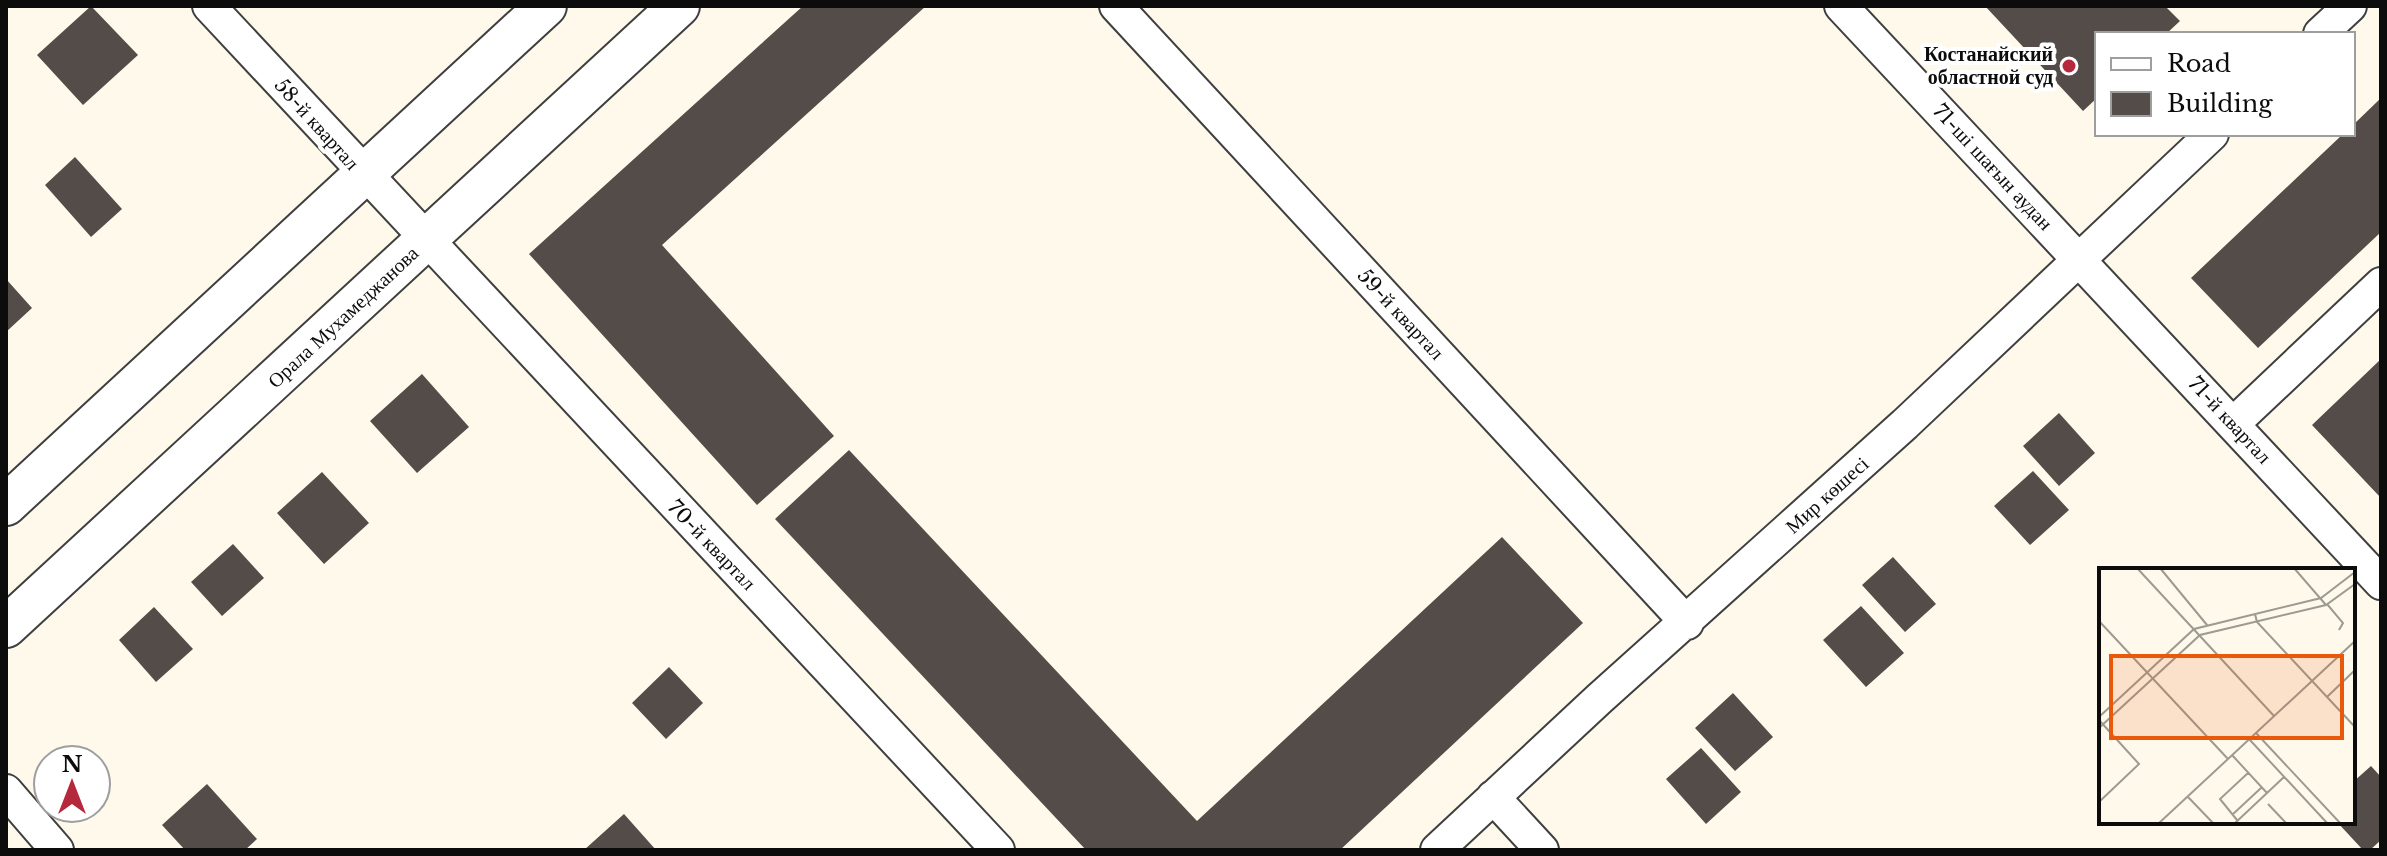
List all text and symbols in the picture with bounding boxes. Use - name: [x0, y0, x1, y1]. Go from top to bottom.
- legend: [2095, 32, 2355, 136]
- place label: Костанайский областной суд: [1924, 42, 2053, 89]
- text: Road: [2167, 49, 2231, 78]
- marker: Костанайский областной суд: [2060, 57, 2078, 75]
- street label: 58-й квартал: [270, 73, 364, 175]
- text: Building: [2167, 89, 2273, 118]
- street label: 71-ші шағын аудан: [1928, 99, 2058, 235]
- street label: Орала Мухамеджанова: [263, 241, 423, 393]
- street label: 59-й квартал: [1353, 264, 1449, 364]
- street label: 71-й квартал: [2184, 372, 2276, 468]
- street label: Мир көшесі: [1781, 451, 1874, 538]
- street label: 70-й квартал: [663, 495, 761, 595]
- inset map: [2099, 568, 2355, 824]
- north arrow: [32, 744, 112, 824]
- text: N: [62, 751, 83, 778]

